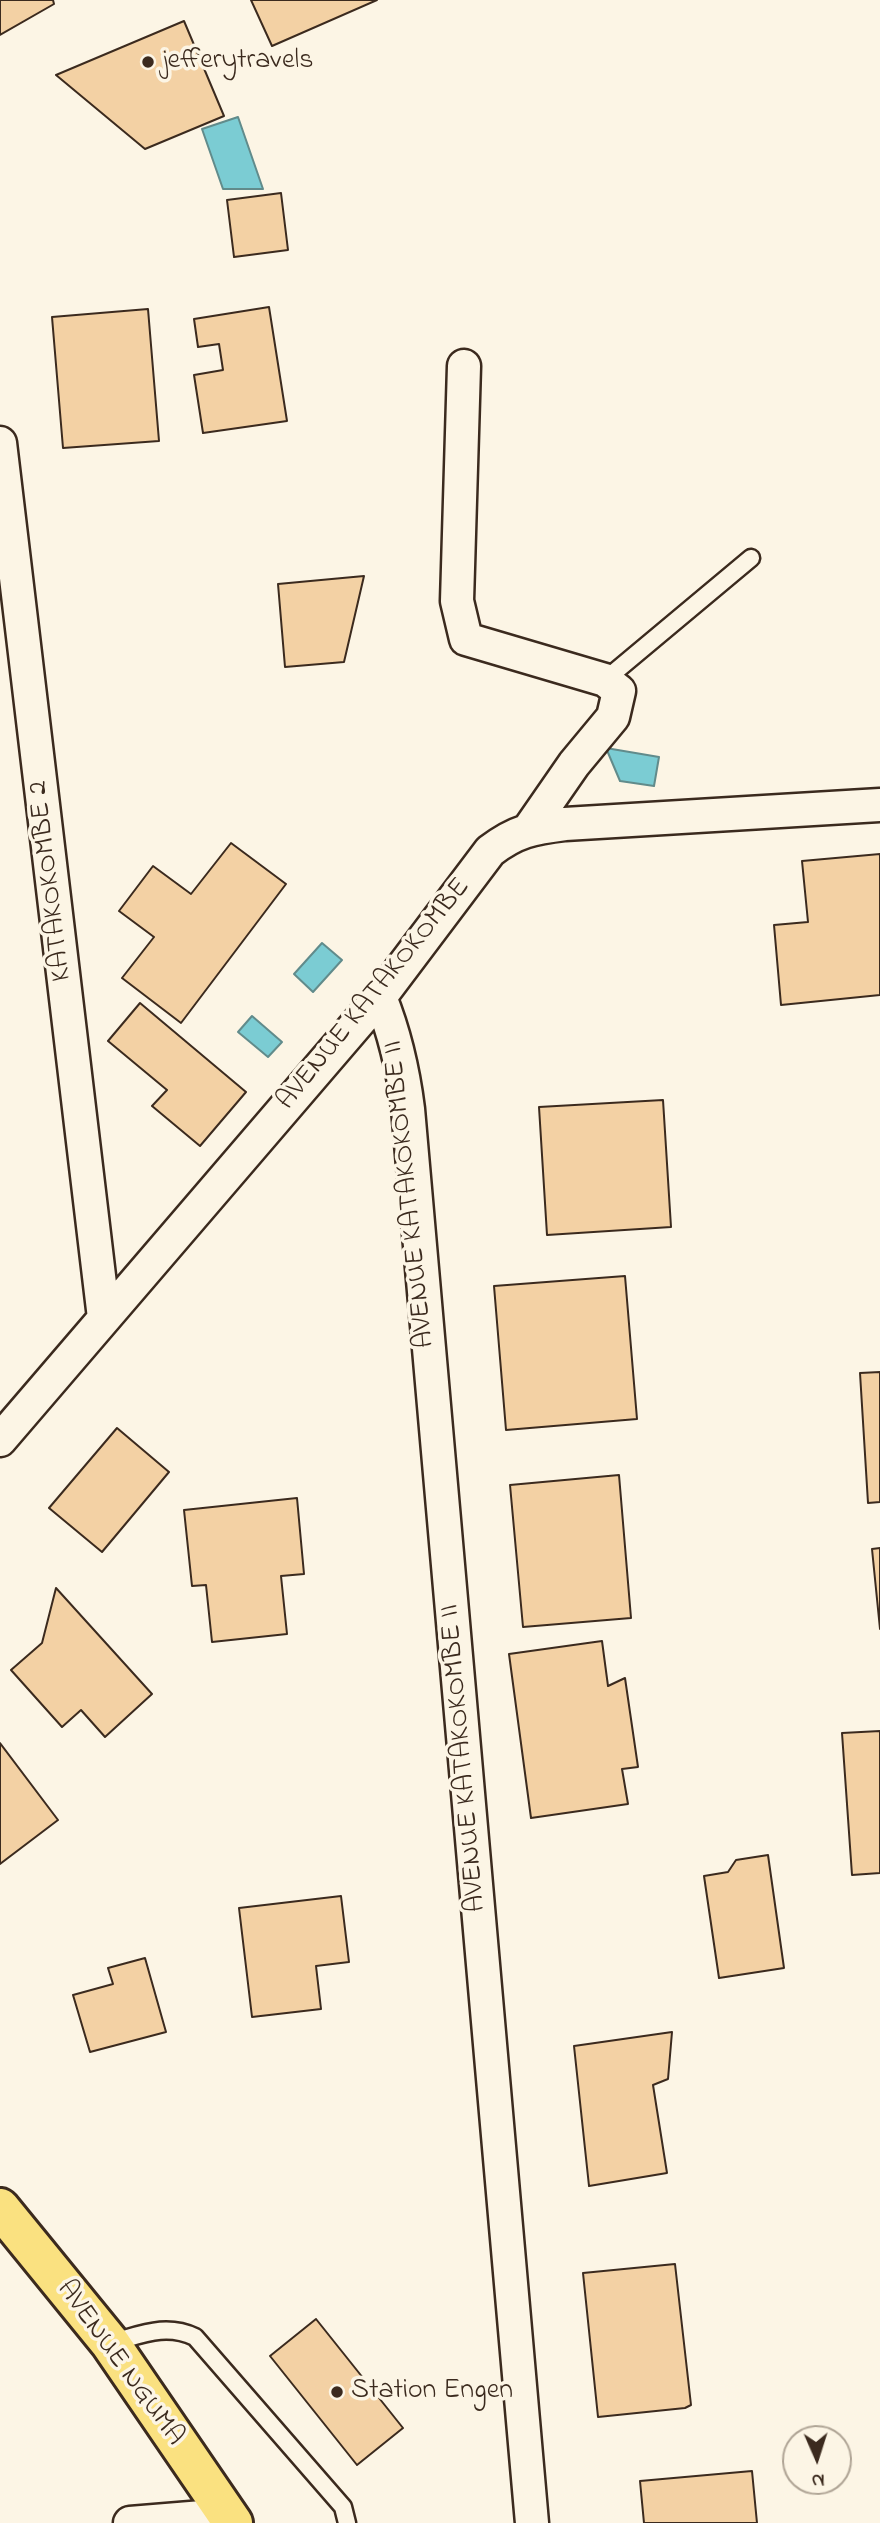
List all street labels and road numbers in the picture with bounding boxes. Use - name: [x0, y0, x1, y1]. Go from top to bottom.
- street label: KATAKOKOMBE 2: [23, 779, 81, 983]
- street label: AVENUE KATAKOKOMBE: [271, 872, 479, 1118]
- street label: AVENUE KATAKOKOMBE II: [378, 1039, 444, 1349]
- street label: AVENUE KATAKOKOMBE II: [435, 1603, 495, 1913]
- street label: AVENUE NGUMA: [48, 2275, 190, 2453]

